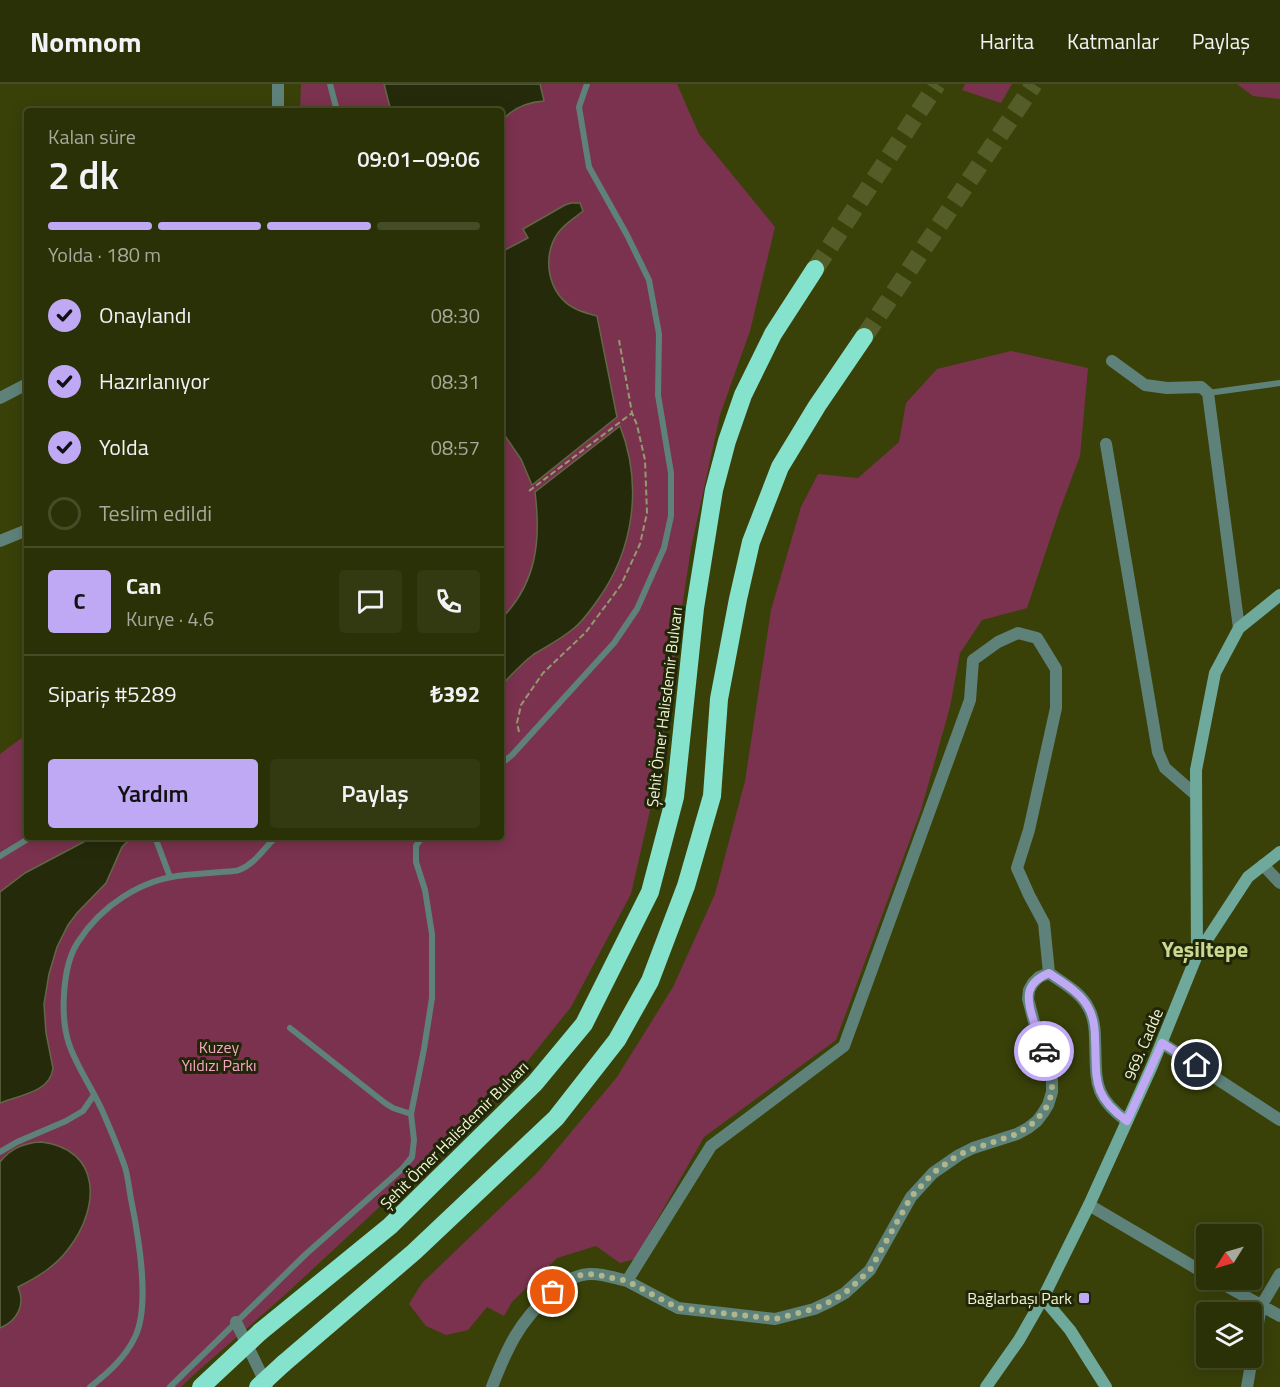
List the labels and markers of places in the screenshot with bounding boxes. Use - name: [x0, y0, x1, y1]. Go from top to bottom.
- pin: [1171, 1039, 1222, 1090]
- pin: [527, 1266, 578, 1317]
- place label: Bağlarbaşı Park: [967, 1286, 1072, 1310]
- marker: Bağlarbaşı Park: [1077, 1291, 1091, 1305]

